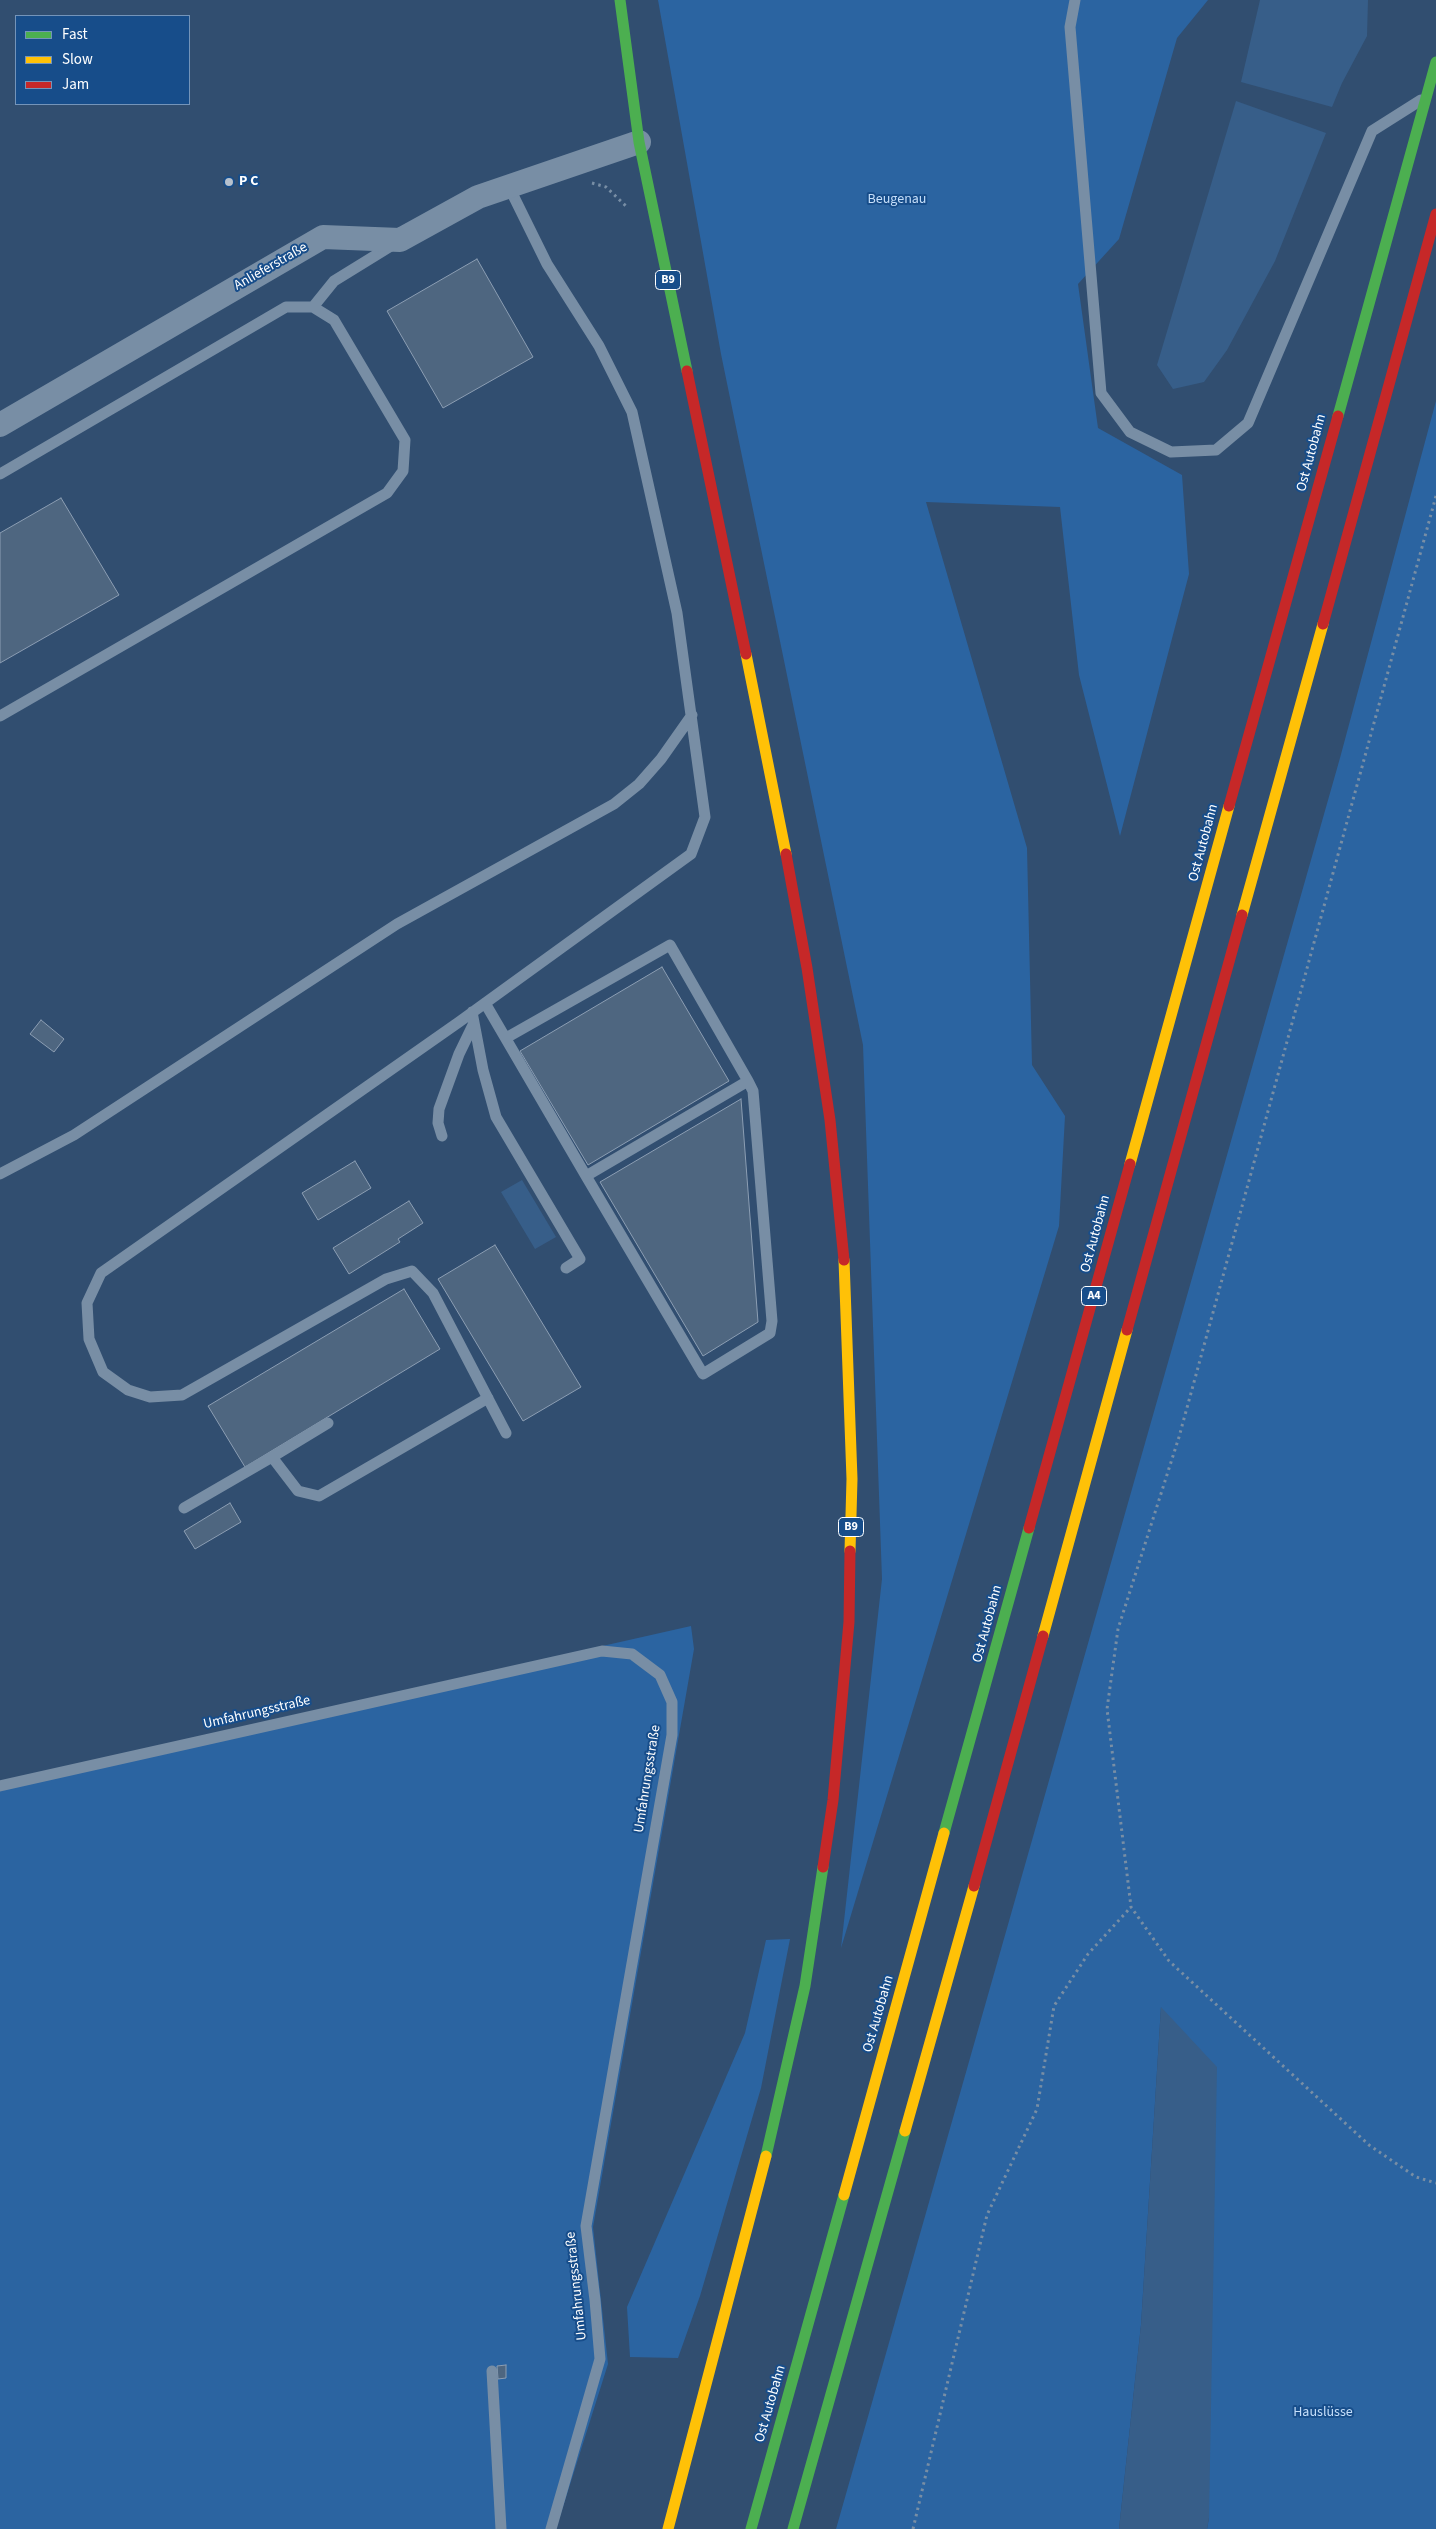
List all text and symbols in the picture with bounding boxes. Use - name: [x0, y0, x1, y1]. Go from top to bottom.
- legend: [15, 15, 190, 105]
- text: Fast: [62, 24, 88, 45]
- text: Slow: [62, 49, 93, 70]
- text: Jam: [62, 74, 89, 95]
- place label: P C: [239, 174, 258, 190]
- marker: P C: [223, 176, 235, 188]
- park label: Beugenau: [868, 192, 926, 208]
- street label: Anlieferstraße: [231, 239, 311, 295]
- road number: B9: [656, 270, 680, 290]
- street label: Ost Autobahn: [1294, 412, 1330, 494]
- street label: Ost Autobahn: [1186, 802, 1222, 884]
- street label: Ost Autobahn: [1078, 1193, 1114, 1275]
- road number: A4: [1082, 1286, 1106, 1305]
- road number: B9: [838, 1518, 864, 1536]
- street label: Ost Autobahn: [970, 1583, 1006, 1665]
- street label: Umfahrungsstraße: [202, 1693, 312, 1733]
- street label: Umfahrungsstraße: [631, 1724, 665, 1834]
- street label: Ost Autobahn: [860, 1973, 898, 2055]
- street label: Umfahrungsstraße: [563, 2231, 591, 2341]
- street label: Ost Autobahn: [752, 2363, 790, 2445]
- park label: Hauslüsse: [1293, 2405, 1353, 2421]

